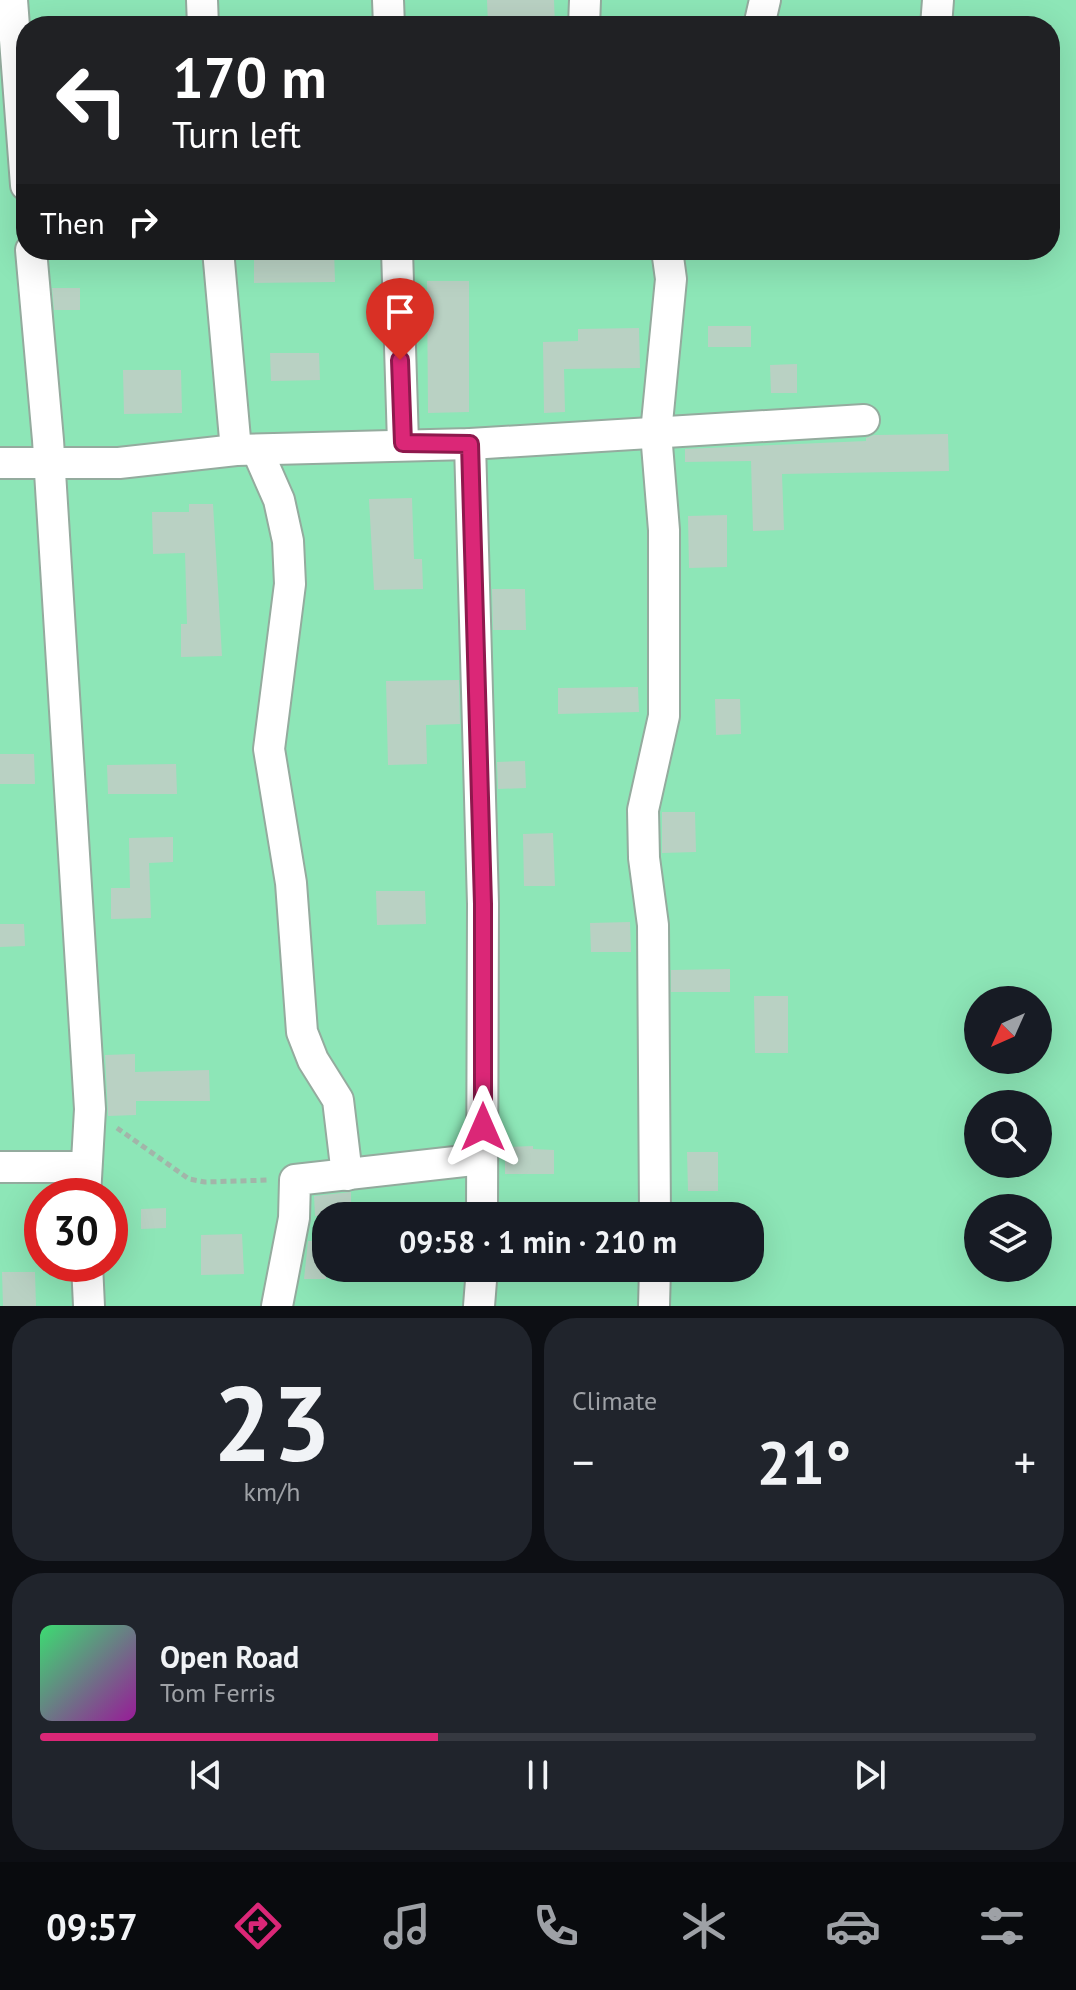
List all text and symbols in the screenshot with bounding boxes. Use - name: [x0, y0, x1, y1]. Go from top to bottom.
- text: 170 m: [172, 41, 327, 113]
- icon: left: [40, 48, 144, 152]
- text: Turn left: [172, 111, 301, 158]
- icon: right: [121, 200, 165, 244]
- text: Then: [40, 203, 105, 242]
- pin: [366, 278, 434, 360]
- icon: arrive: [378, 290, 422, 334]
- north arrow: [964, 986, 1052, 1074]
- map controls: [964, 986, 1052, 1282]
- position arrow: [441, 1085, 525, 1169]
- button: search: [964, 1090, 1052, 1178]
- speed limit sign: 30: [24, 1178, 128, 1282]
- button: layers: [964, 1194, 1052, 1282]
- text: 09:58 · 1 min · 210 m: [399, 1222, 677, 1261]
- text: 23: [213, 1355, 331, 1490]
- text: Climate: [572, 1384, 657, 1417]
- text: 21°: [757, 1423, 851, 1501]
- text: −: [572, 1433, 594, 1490]
- text: +: [1014, 1433, 1036, 1490]
- text: km/h: [244, 1475, 301, 1508]
- text: Open Road: [160, 1637, 299, 1676]
- text: Tom Ferris: [160, 1676, 275, 1709]
- icon: previous: [184, 1753, 228, 1797]
- icon: pause: [516, 1753, 560, 1797]
- icon: next: [848, 1753, 892, 1797]
- icon: directions: [230, 1898, 286, 1954]
- icon: music: [379, 1898, 435, 1954]
- icon: phone: [528, 1898, 584, 1954]
- icon: climate: [676, 1898, 732, 1954]
- icon: car: [825, 1898, 881, 1954]
- icon: filters: [974, 1898, 1030, 1954]
- text: 09:57: [46, 1903, 138, 1950]

